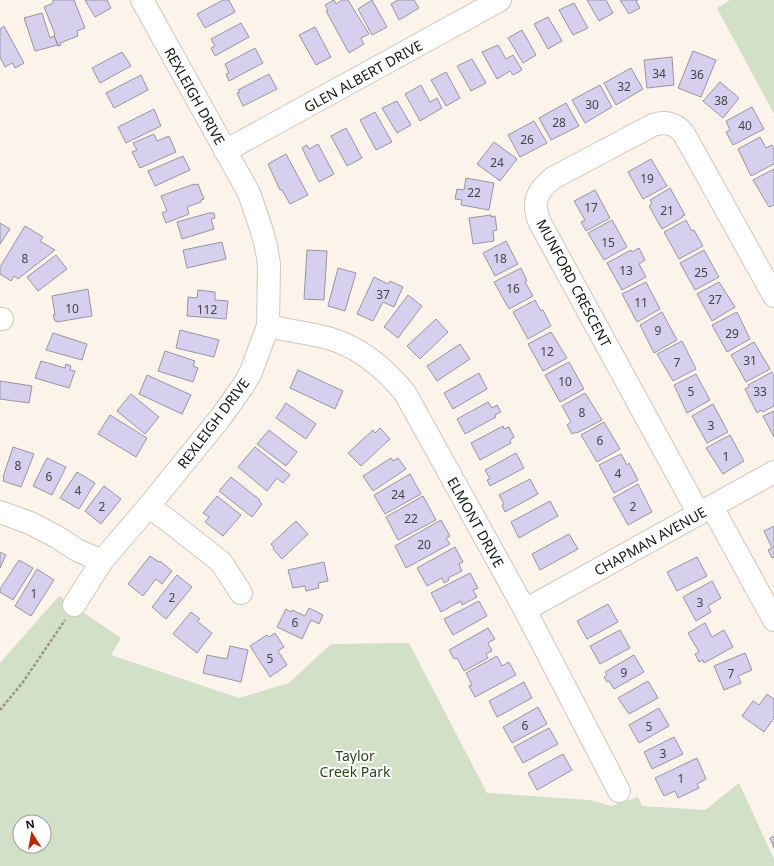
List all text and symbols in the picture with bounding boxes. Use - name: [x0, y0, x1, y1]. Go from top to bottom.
- street label: GLEN ALBERT DRIVE: [300, 36, 426, 116]
- street label: REXLEIGH DRIVE: [160, 44, 230, 148]
- house number: 34: [652, 65, 666, 82]
- house number: 36: [690, 66, 704, 83]
- house number: 32: [617, 78, 631, 95]
- house number: 38: [714, 92, 728, 109]
- house number: 30: [585, 96, 599, 113]
- house number: 28: [552, 114, 566, 131]
- house number: 40: [738, 117, 752, 134]
- house number: 26: [520, 131, 534, 148]
- house number: 24: [490, 154, 504, 171]
- house number: 19: [640, 170, 654, 187]
- house number: 22: [467, 184, 481, 201]
- house number: 17: [584, 199, 598, 216]
- house number: 21: [660, 202, 674, 219]
- street label: MUNFORD CRESCENT: [532, 216, 616, 351]
- house number: 15: [601, 234, 615, 251]
- house number: 8: [22, 250, 29, 267]
- house number: 18: [493, 250, 507, 267]
- house number: 13: [619, 262, 633, 279]
- house number: 25: [694, 264, 708, 281]
- house number: 16: [506, 280, 520, 297]
- house number: 37: [376, 286, 390, 303]
- house number: 27: [708, 291, 722, 308]
- house number: 11: [634, 294, 648, 311]
- house number: 10: [65, 300, 79, 317]
- house number: 112: [197, 301, 217, 318]
- house number: 9: [655, 322, 662, 339]
- house number: 29: [725, 325, 739, 342]
- house number: 12: [540, 343, 554, 360]
- house number: 31: [743, 352, 757, 369]
- house number: 7: [674, 354, 681, 371]
- house number: 10: [558, 373, 572, 390]
- street label: REXLEIGH DRIVE: [173, 374, 253, 472]
- house number: 5: [688, 383, 695, 400]
- house number: 33: [753, 383, 767, 400]
- house number: 8: [579, 404, 586, 421]
- house number: 3: [708, 417, 715, 434]
- house number: 6: [597, 432, 604, 449]
- house number: 1: [723, 448, 729, 465]
- house number: 8: [15, 457, 22, 474]
- house number: 4: [615, 465, 622, 482]
- house number: 6: [46, 468, 53, 485]
- street label: ELMONT DRIVE: [443, 473, 509, 571]
- house number: 4: [75, 482, 82, 499]
- house number: 24: [391, 486, 405, 503]
- house number: 2: [99, 498, 106, 515]
- house number: 2: [630, 498, 637, 515]
- street label: CHAPMAN AVENUE: [590, 502, 710, 580]
- house number: 22: [404, 510, 418, 527]
- house number: 20: [417, 536, 431, 553]
- house number: 1: [31, 585, 37, 602]
- house number: 2: [169, 589, 176, 606]
- house number: 3: [697, 594, 704, 611]
- house number: 6: [292, 614, 299, 631]
- house number: 5: [267, 650, 274, 667]
- house number: 9: [621, 664, 628, 681]
- house number: 7: [728, 665, 735, 682]
- house number: 6: [522, 717, 529, 734]
- house number: 5: [646, 718, 653, 735]
- house number: 3: [660, 745, 667, 762]
- park label: Taylor Creek Park: [320, 746, 391, 781]
- house number: 1: [678, 770, 684, 787]
- north arrow: [12, 814, 52, 854]
- text: N: [24, 815, 36, 832]

